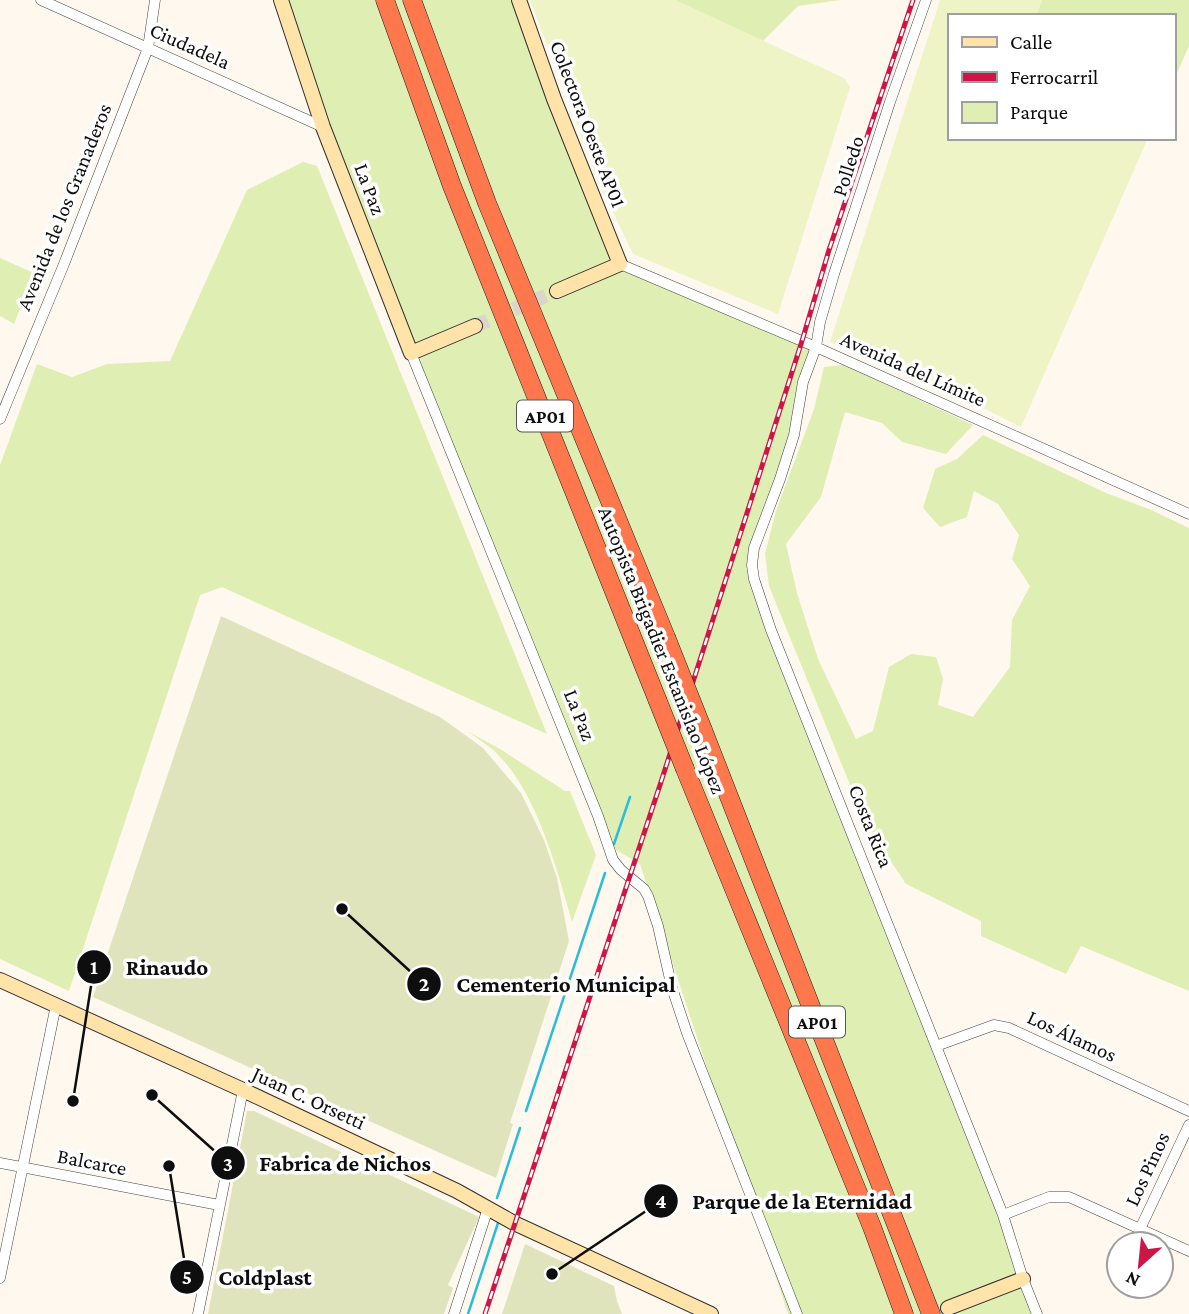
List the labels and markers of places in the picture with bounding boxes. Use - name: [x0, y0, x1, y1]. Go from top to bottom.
- callout: Rinaudo: [77, 945, 222, 989]
- callout: Cementerio Municipal: [407, 962, 689, 1006]
- callout: Fabrica de Nichos: [211, 1141, 445, 1185]
- callout: Parque de la Eternidad: [643, 1179, 926, 1223]
- callout: Coldplast: [170, 1255, 326, 1299]

